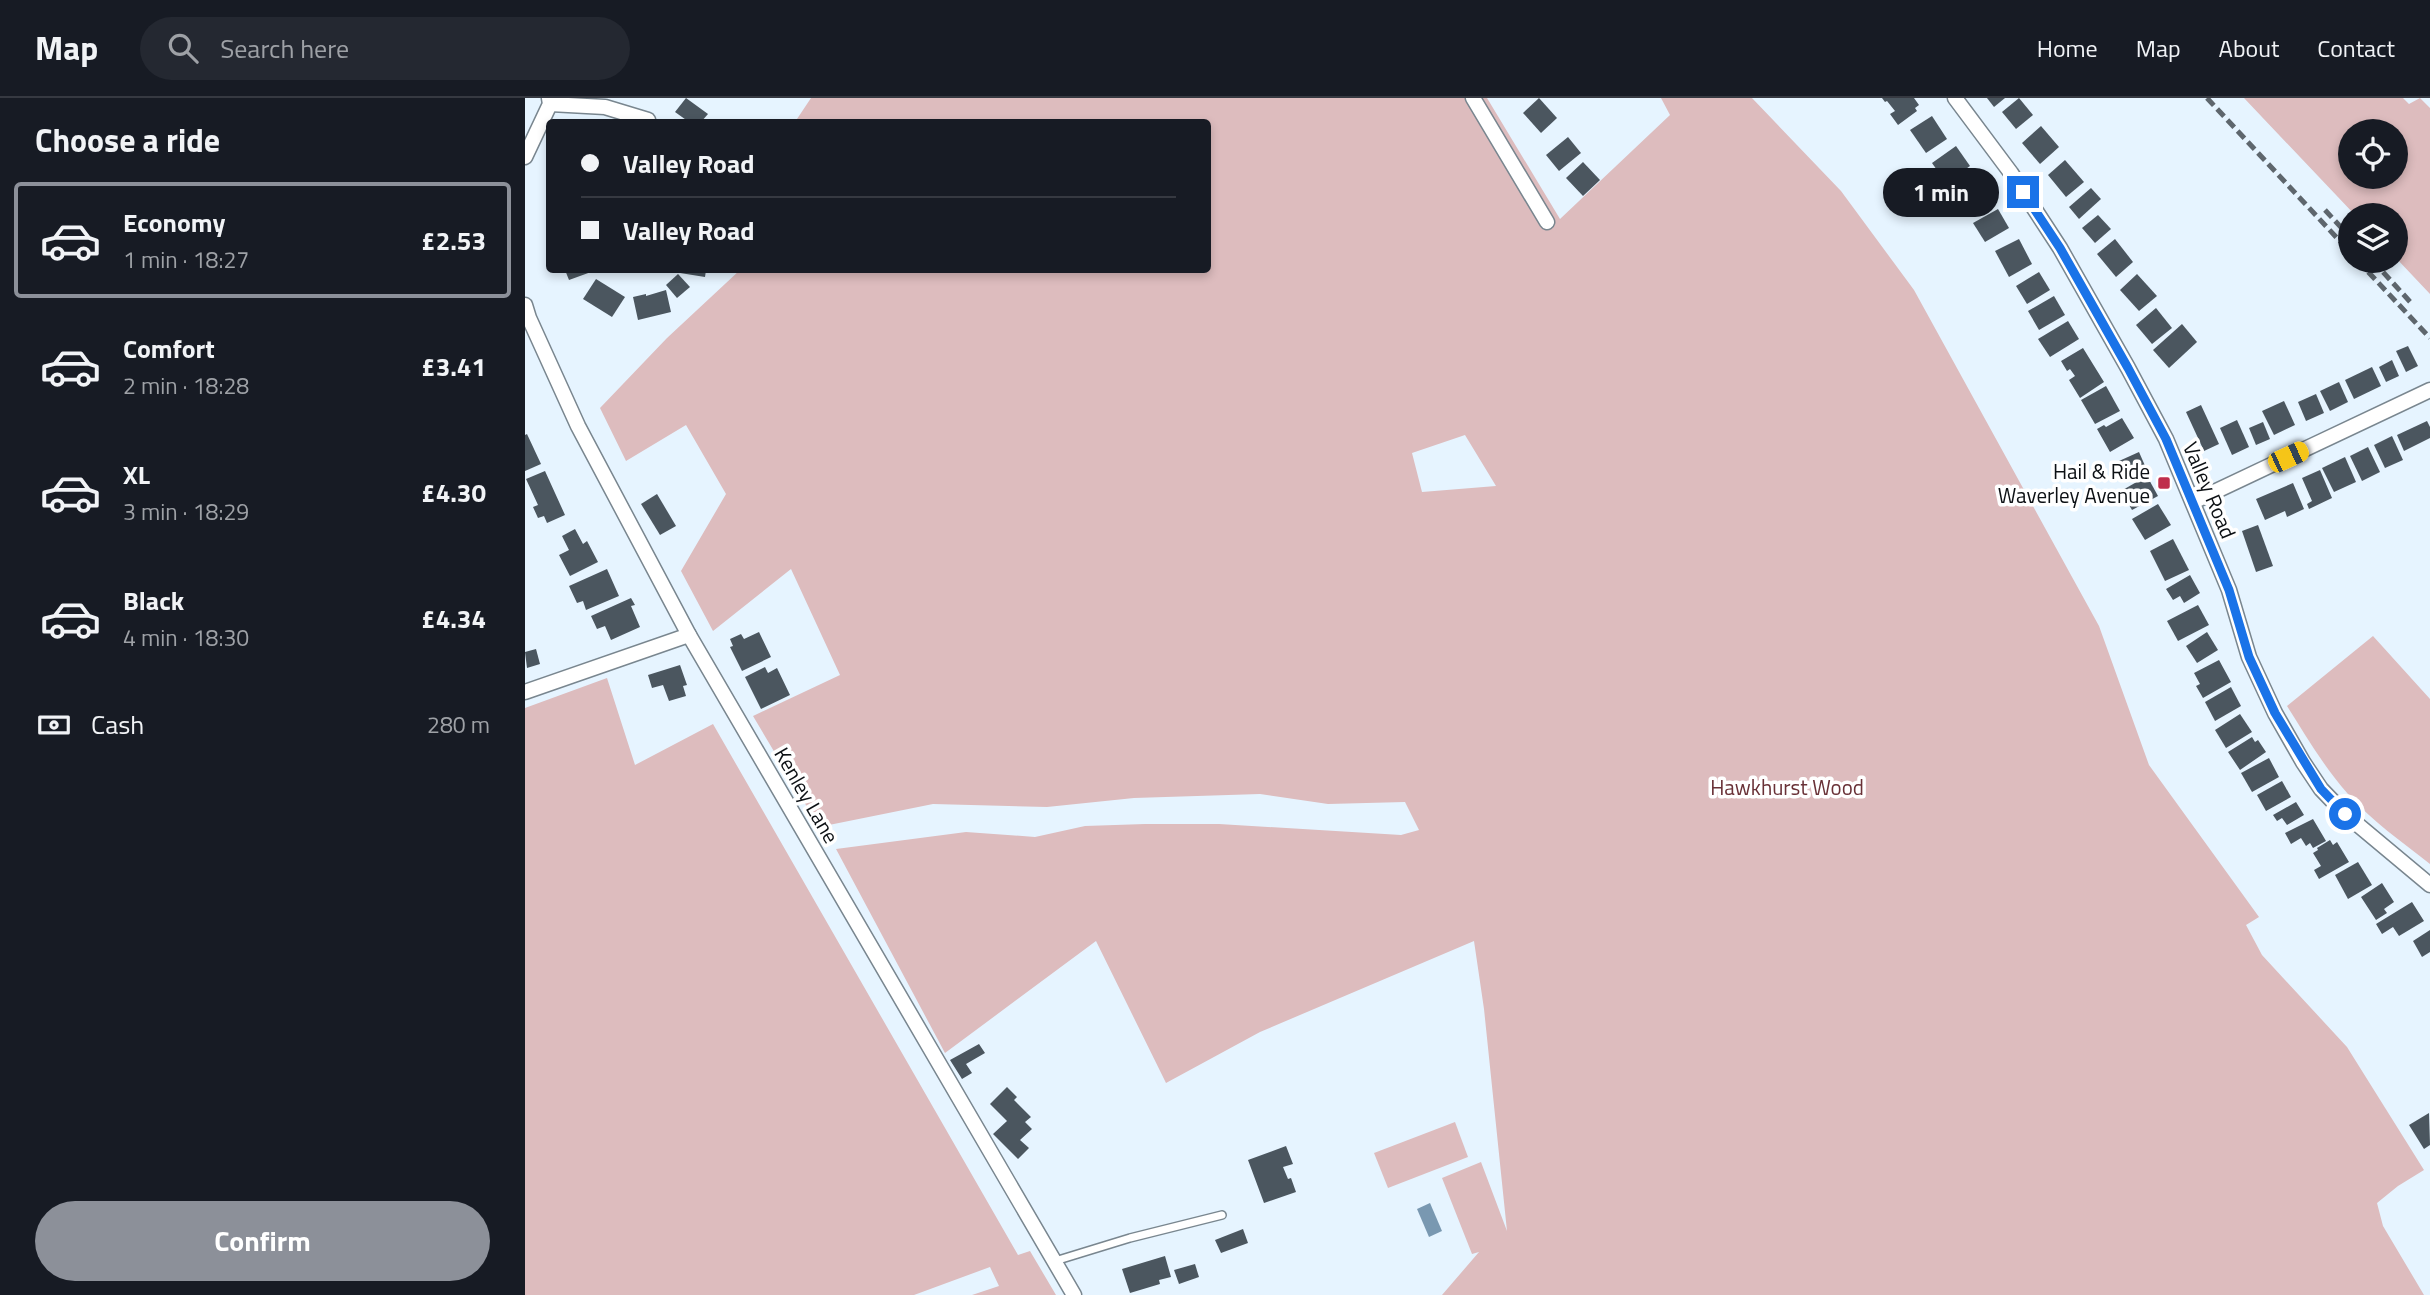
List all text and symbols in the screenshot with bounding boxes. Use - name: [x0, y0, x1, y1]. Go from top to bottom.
- search box: [140, 17, 630, 80]
- text: Map: [35, 23, 98, 73]
- icon: search: [164, 29, 202, 67]
- text: Search here: [220, 29, 349, 68]
- text: Home: [2037, 30, 2098, 66]
- text: Map: [2136, 30, 2181, 66]
- text: About: [2219, 30, 2279, 66]
- text: Contact: [2317, 30, 2395, 66]
- text: Choose a ride: [35, 116, 220, 164]
- map controls: [2338, 119, 2408, 273]
- button: locate: [2338, 119, 2408, 189]
- text: Valley Road: [623, 144, 754, 183]
- callout: 1 min: [1883, 168, 1999, 217]
- text: 1 min: [1913, 175, 1969, 210]
- route end: [2007, 176, 2039, 208]
- text: Economy: [123, 203, 225, 242]
- button: layers: [2338, 203, 2408, 273]
- icon: car: [39, 209, 102, 272]
- text: Valley Road: [623, 211, 754, 250]
- text: £2.53: [421, 221, 486, 260]
- text: 1 min · 18:27: [123, 242, 249, 277]
- text: Comfort: [123, 329, 215, 368]
- icon: car: [39, 335, 102, 398]
- text: £3.41: [421, 347, 486, 386]
- text: 2 min · 18:28: [123, 368, 249, 403]
- street label: Valley Road: [2175, 437, 2245, 543]
- car: [2265, 439, 2312, 475]
- text: XL: [123, 455, 150, 494]
- place label: Hail & Ride Waverley Avenue: [1998, 455, 2150, 511]
- icon: car: [39, 461, 102, 524]
- text: £4.30: [421, 473, 486, 512]
- marker: Hail & Ride Waverley Avenue: [2156, 475, 2172, 491]
- text: 3 min · 18:29: [123, 494, 249, 529]
- text: Black: [123, 581, 184, 620]
- icon: car: [39, 587, 102, 650]
- text: £4.34: [421, 599, 486, 638]
- text: 4 min · 18:30: [123, 620, 249, 655]
- text: Cash: [91, 705, 144, 744]
- icon: cash: [35, 706, 73, 744]
- text: 280 m: [427, 707, 490, 742]
- street label: Kenley Lane: [767, 741, 847, 849]
- park label: Hawkhurst Wood: [1710, 771, 1864, 803]
- route start: [2329, 798, 2361, 830]
- button: Confirm: [35, 1201, 490, 1281]

